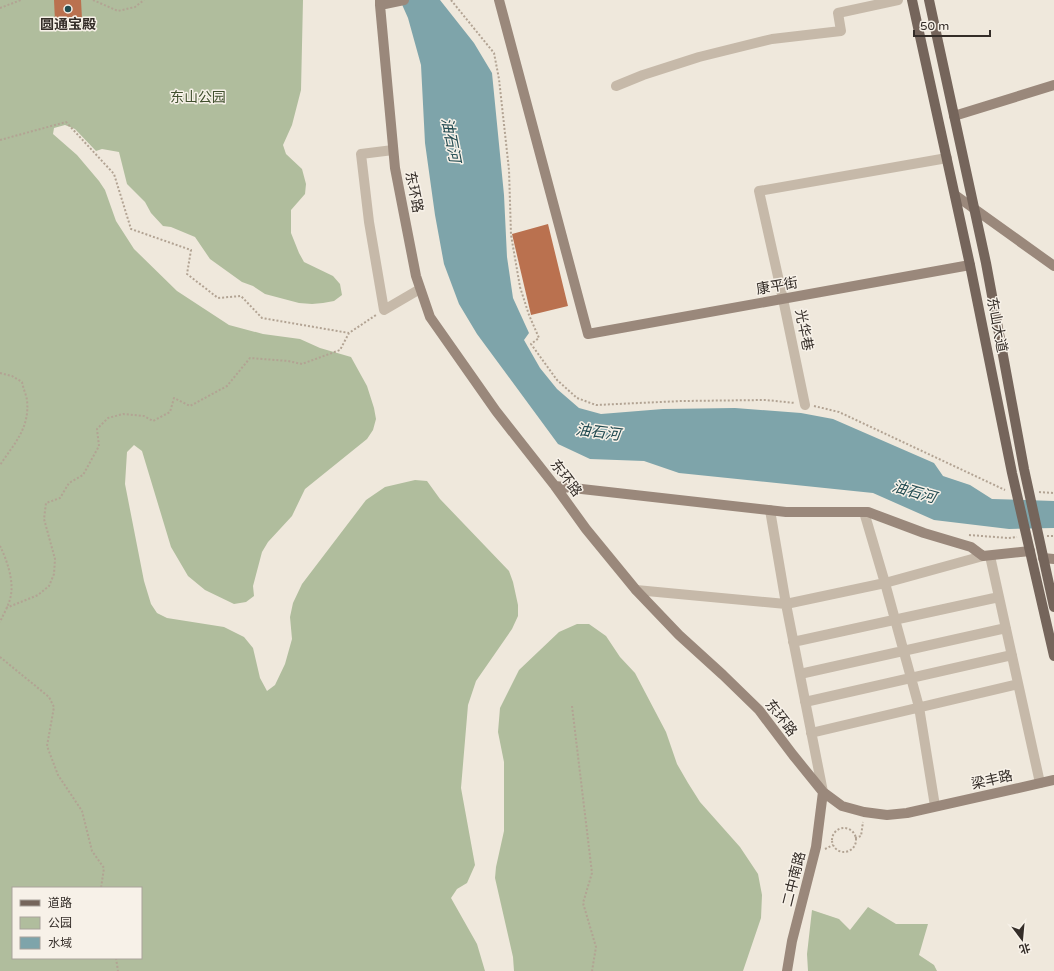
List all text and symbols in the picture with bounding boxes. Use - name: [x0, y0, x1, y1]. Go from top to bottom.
- marker: 圆通宝殿: [63, 4, 73, 14]
- scale bar: [914, 12, 990, 38]
- place label: 圆通宝殿: [40, 16, 96, 33]
- text: 50 m: [920, 19, 949, 33]
- park label: 东山公园: [170, 89, 226, 106]
- water label: 油石河: [438, 116, 465, 167]
- street label: 东环路: [402, 170, 426, 214]
- street label: 康平街: [755, 274, 799, 298]
- street label: 东山大道: [983, 296, 1011, 354]
- street label: 光华巷: [792, 308, 816, 352]
- water label: 油石河: [575, 420, 624, 444]
- street label: 东环路: [547, 456, 585, 500]
- water label: 油石河: [890, 477, 941, 508]
- street label: 东环路: [761, 696, 801, 740]
- street label: 梁丰路: [970, 767, 1014, 793]
- street label: 二中南路: [779, 850, 809, 908]
- legend: [12, 887, 142, 959]
- text: 道路: [48, 896, 72, 910]
- text: 公园: [48, 916, 72, 930]
- north arrow: [1002, 919, 1042, 959]
- text: 水域: [48, 936, 72, 950]
- text: 北: [1018, 940, 1032, 956]

